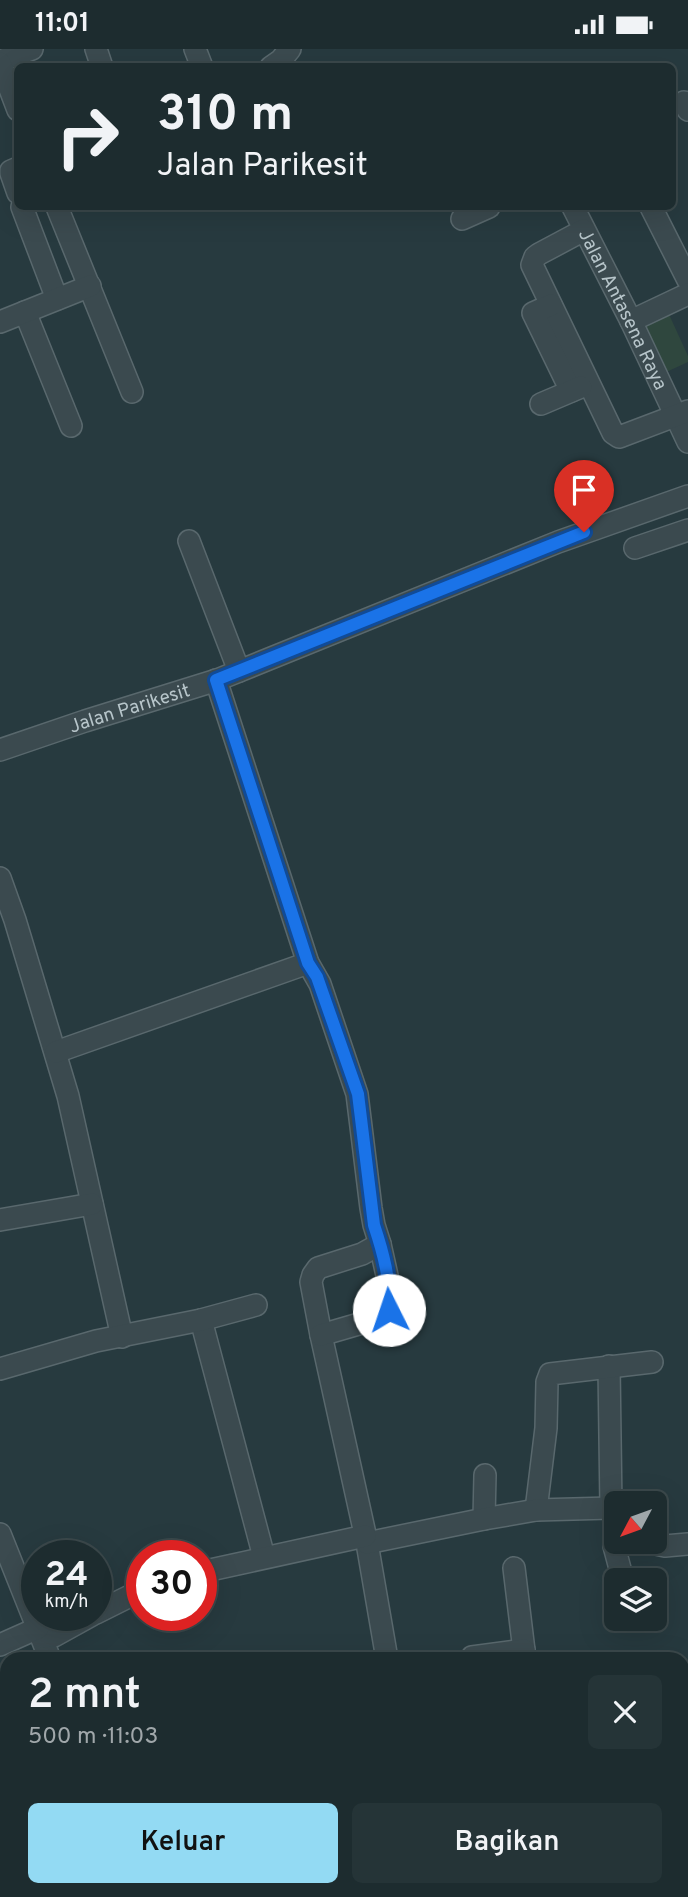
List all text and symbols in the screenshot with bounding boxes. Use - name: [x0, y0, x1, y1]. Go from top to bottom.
- text: 11:01: [35, 8, 90, 41]
- text: 310 m: [157, 86, 293, 148]
- icon: right: [42, 91, 133, 182]
- text: Jalan Parikesit: [157, 147, 368, 187]
- street label: Jalan Antasena Raya: [572, 225, 672, 394]
- pin: [554, 460, 614, 532]
- icon: arrive: [565, 471, 603, 509]
- street label: Jalan Parikesit: [66, 679, 193, 740]
- position arrow: [352, 1273, 426, 1347]
- north arrow: [604, 1491, 667, 1554]
- map controls: [604, 1491, 667, 1631]
- speed limit sign: 30: [126, 1540, 217, 1631]
- text: 24: [45, 1554, 88, 1598]
- button: layers: [604, 1568, 667, 1631]
- text: km/h: [45, 1591, 88, 1614]
- text: 2 mnt: [28, 1670, 141, 1723]
- button: close: [588, 1675, 662, 1749]
- text: 500 m · 11:03: [28, 1723, 158, 1752]
- button: Keluar: [28, 1803, 338, 1883]
- button: Bagikan: [352, 1803, 662, 1883]

